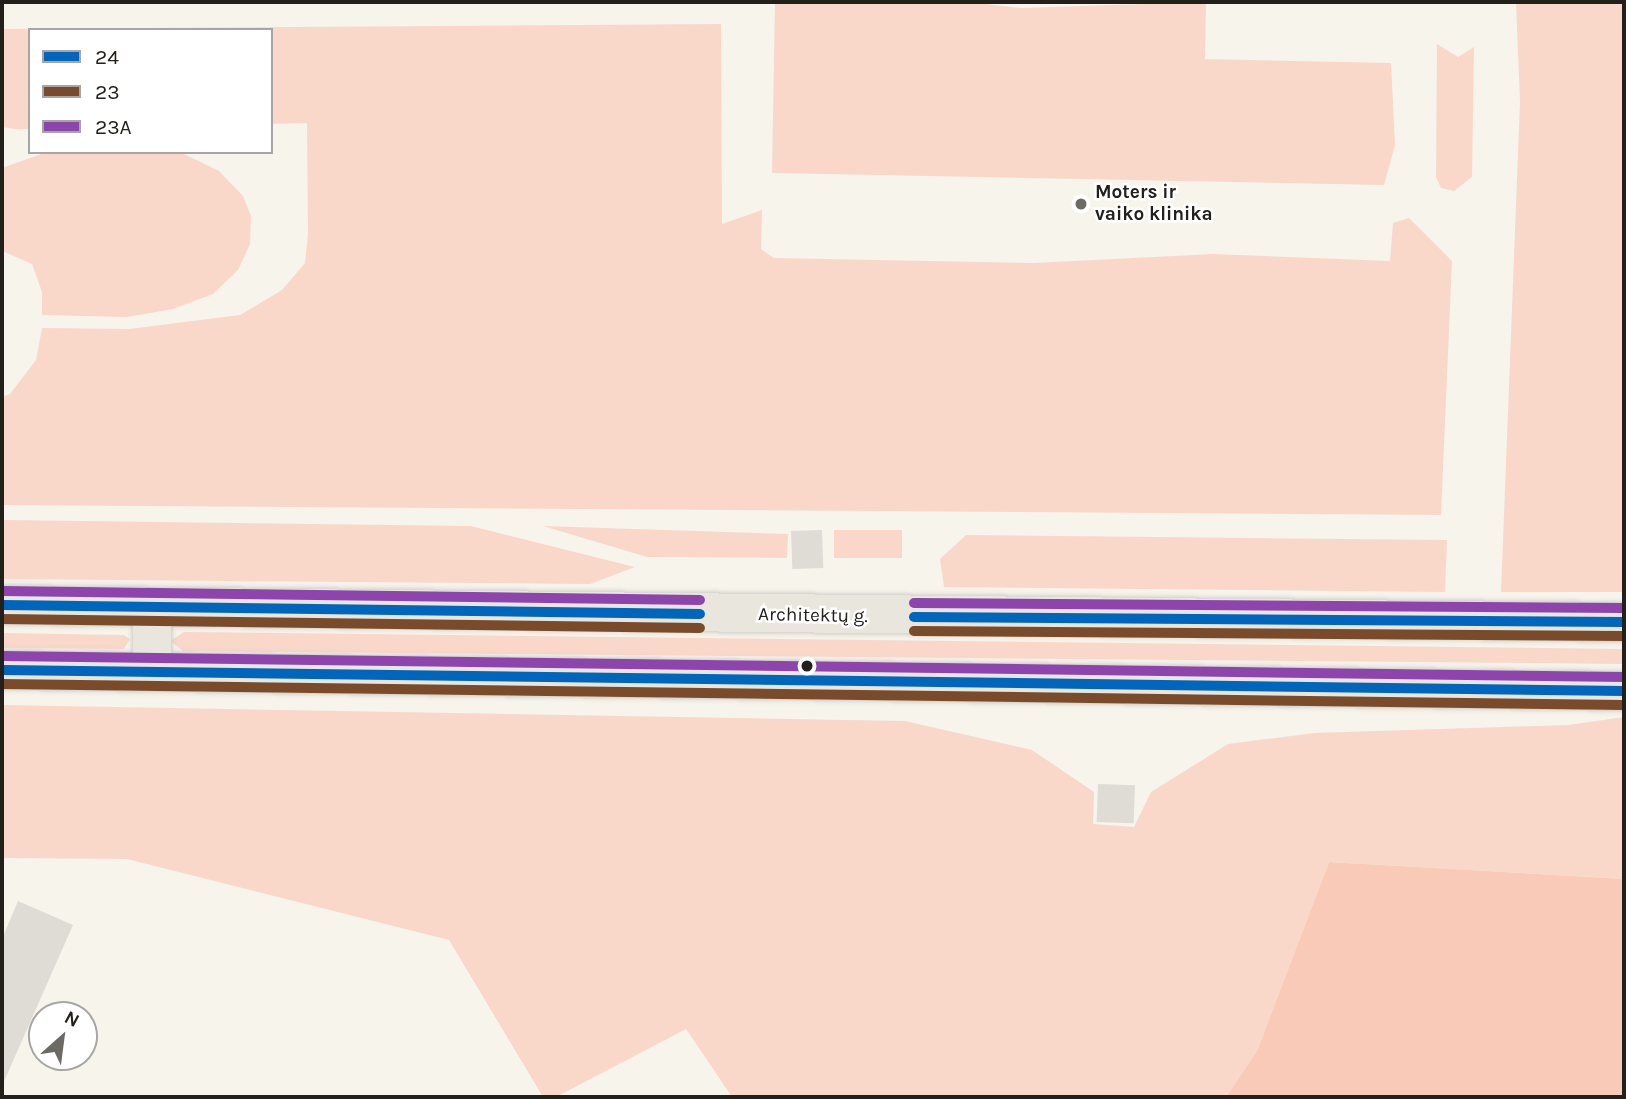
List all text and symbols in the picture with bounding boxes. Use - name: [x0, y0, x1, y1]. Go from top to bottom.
- legend: [28, 28, 273, 154]
- text: 24: [95, 45, 119, 69]
- text: 23: [95, 80, 120, 104]
- text: 23A: [95, 115, 132, 139]
- place label: Moters ir vaiko klinika: [1095, 182, 1213, 226]
- marker: Moters ir vaiko klinika: [1073, 196, 1089, 212]
- street label: Architektų g.: [758, 604, 868, 628]
- unlabelled marker: [800, 659, 814, 673]
- north arrow: [28, 1001, 98, 1071]
- text: N: [61, 1006, 83, 1032]

